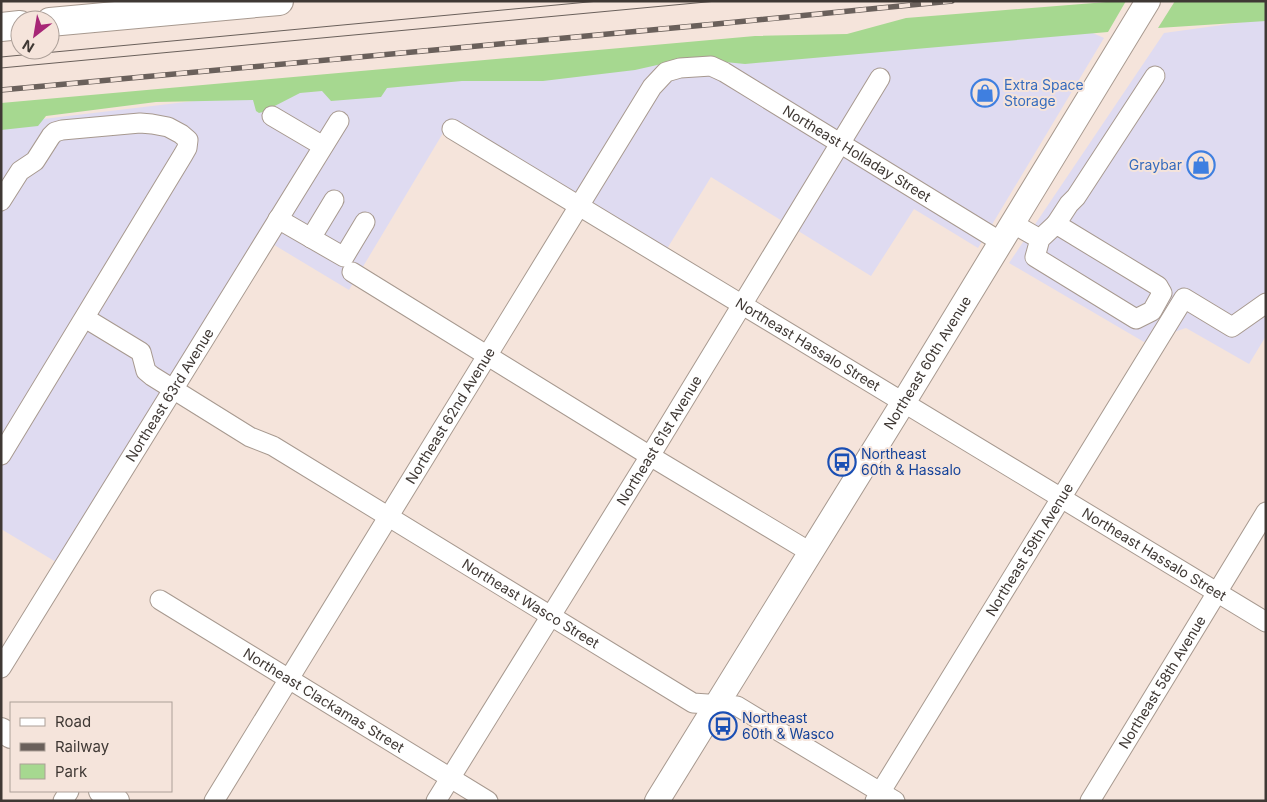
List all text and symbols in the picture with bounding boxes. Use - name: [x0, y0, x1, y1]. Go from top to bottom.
- north arrow: [10, 10, 60, 60]
- text: N: [19, 37, 37, 57]
- place label: Extra Space Storage: [1004, 76, 1084, 109]
- shop icon: Extra Space Storage: [970, 78, 1000, 108]
- street label: Northeast Holladay Street: [780, 101, 935, 205]
- shop icon: Graybar: [1186, 150, 1216, 180]
- place label: Graybar: [1129, 156, 1182, 173]
- street label: Northeast 60th Avenue: [880, 293, 974, 432]
- street label: Northeast Hassalo Street: [733, 294, 884, 394]
- street label: Northeast 63rd Avenue: [122, 325, 217, 464]
- street label: Northeast 62nd Avenue: [402, 344, 498, 487]
- street label: Northeast 61st Avenue: [613, 372, 705, 508]
- place label: Northeast 60th & Hassalo: [861, 445, 961, 478]
- bus stop icon: Northeast 60th & Hassalo: [827, 447, 857, 477]
- street label: Northeast 59th Avenue: [982, 480, 1076, 619]
- street label: Northeast Hassalo Street: [1079, 504, 1230, 604]
- street label: Northeast Wasco Street: [459, 555, 603, 652]
- street label: Northeast 58th Avenue: [1115, 612, 1209, 752]
- street label: Northeast Clackamas Street: [240, 644, 408, 756]
- legend: [10, 702, 172, 792]
- place label: Northeast 60th & Wasco: [742, 709, 834, 742]
- bus stop icon: Northeast 60th & Wasco: [708, 711, 738, 741]
- text: Road: [55, 712, 91, 731]
- text: Railway: [55, 737, 110, 756]
- text: Park: [55, 762, 88, 781]

